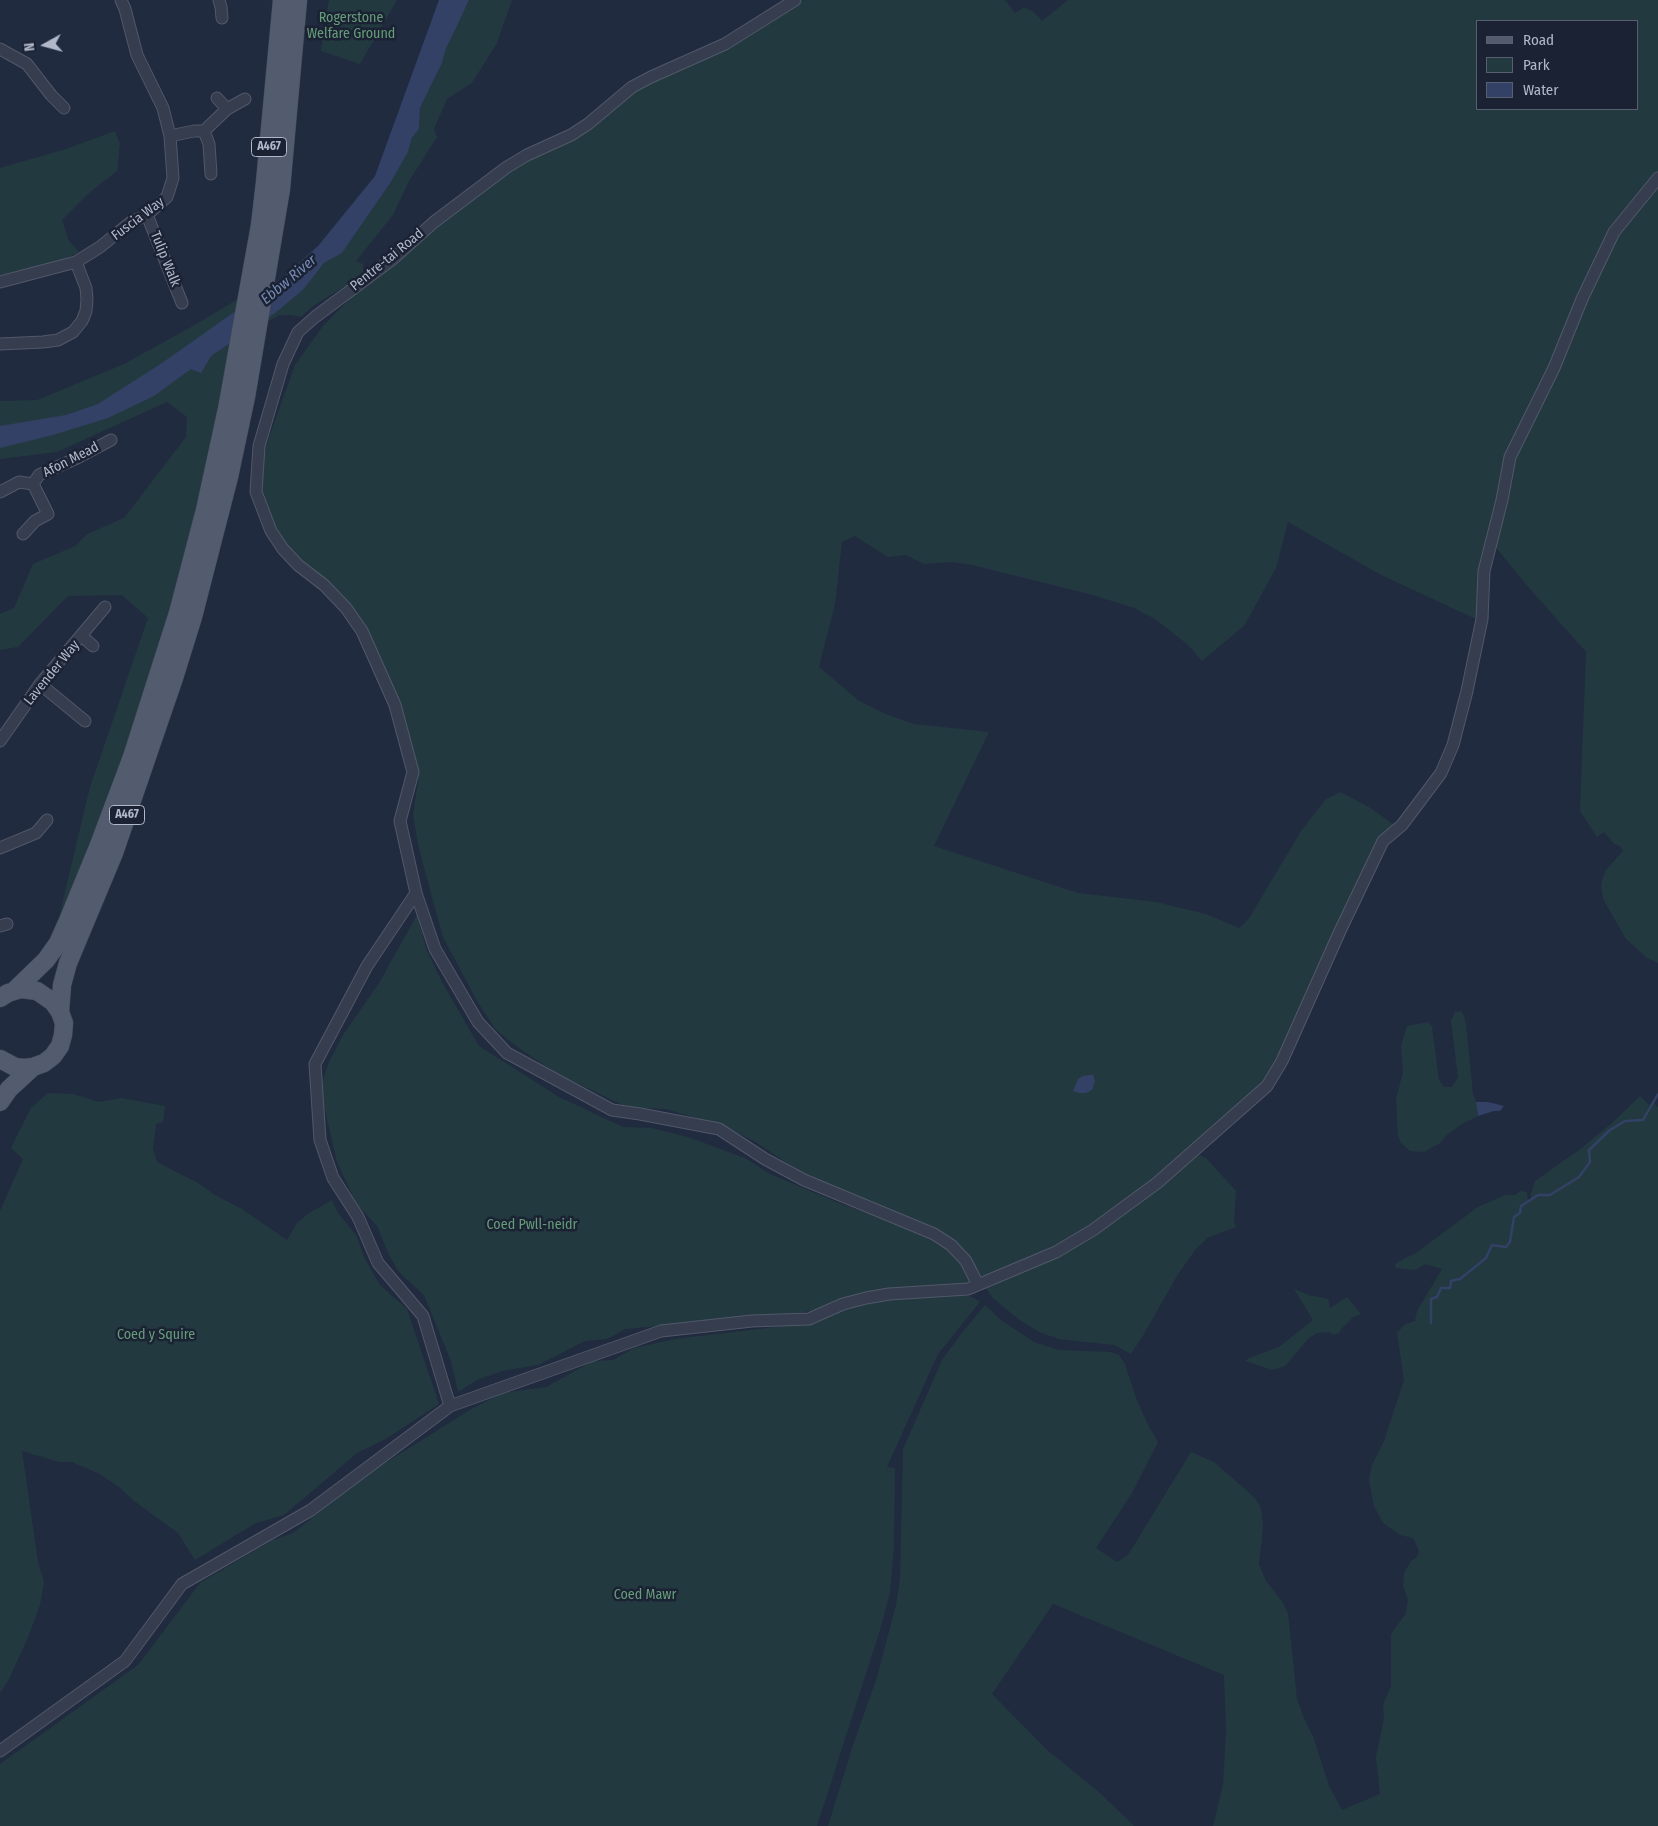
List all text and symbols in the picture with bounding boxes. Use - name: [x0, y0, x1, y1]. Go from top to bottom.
- park label: Rogerstone Welfare Ground: [307, 10, 395, 42]
- north arrow: [20, 20, 70, 70]
- legend: [1476, 20, 1638, 110]
- text: Road: [1523, 31, 1554, 49]
- text: N: [21, 42, 39, 52]
- text: Park: [1523, 56, 1550, 74]
- text: Water: [1523, 81, 1558, 99]
- road number: A467: [252, 138, 286, 156]
- street label: Fuscia Way: [108, 194, 168, 244]
- street label: Pentre-tai Road: [347, 225, 427, 295]
- street label: Tulip Walk: [146, 229, 184, 289]
- water label: Ebbw River: [258, 252, 320, 308]
- street label: Afon Mead: [40, 439, 102, 481]
- street label: Lavender Way: [21, 637, 83, 709]
- road number: A467: [110, 806, 144, 824]
- park label: Coed Pwll-neidr: [487, 1217, 577, 1233]
- park label: Coed y Squire: [117, 1327, 195, 1343]
- park label: Coed Mawr: [614, 1587, 676, 1603]

